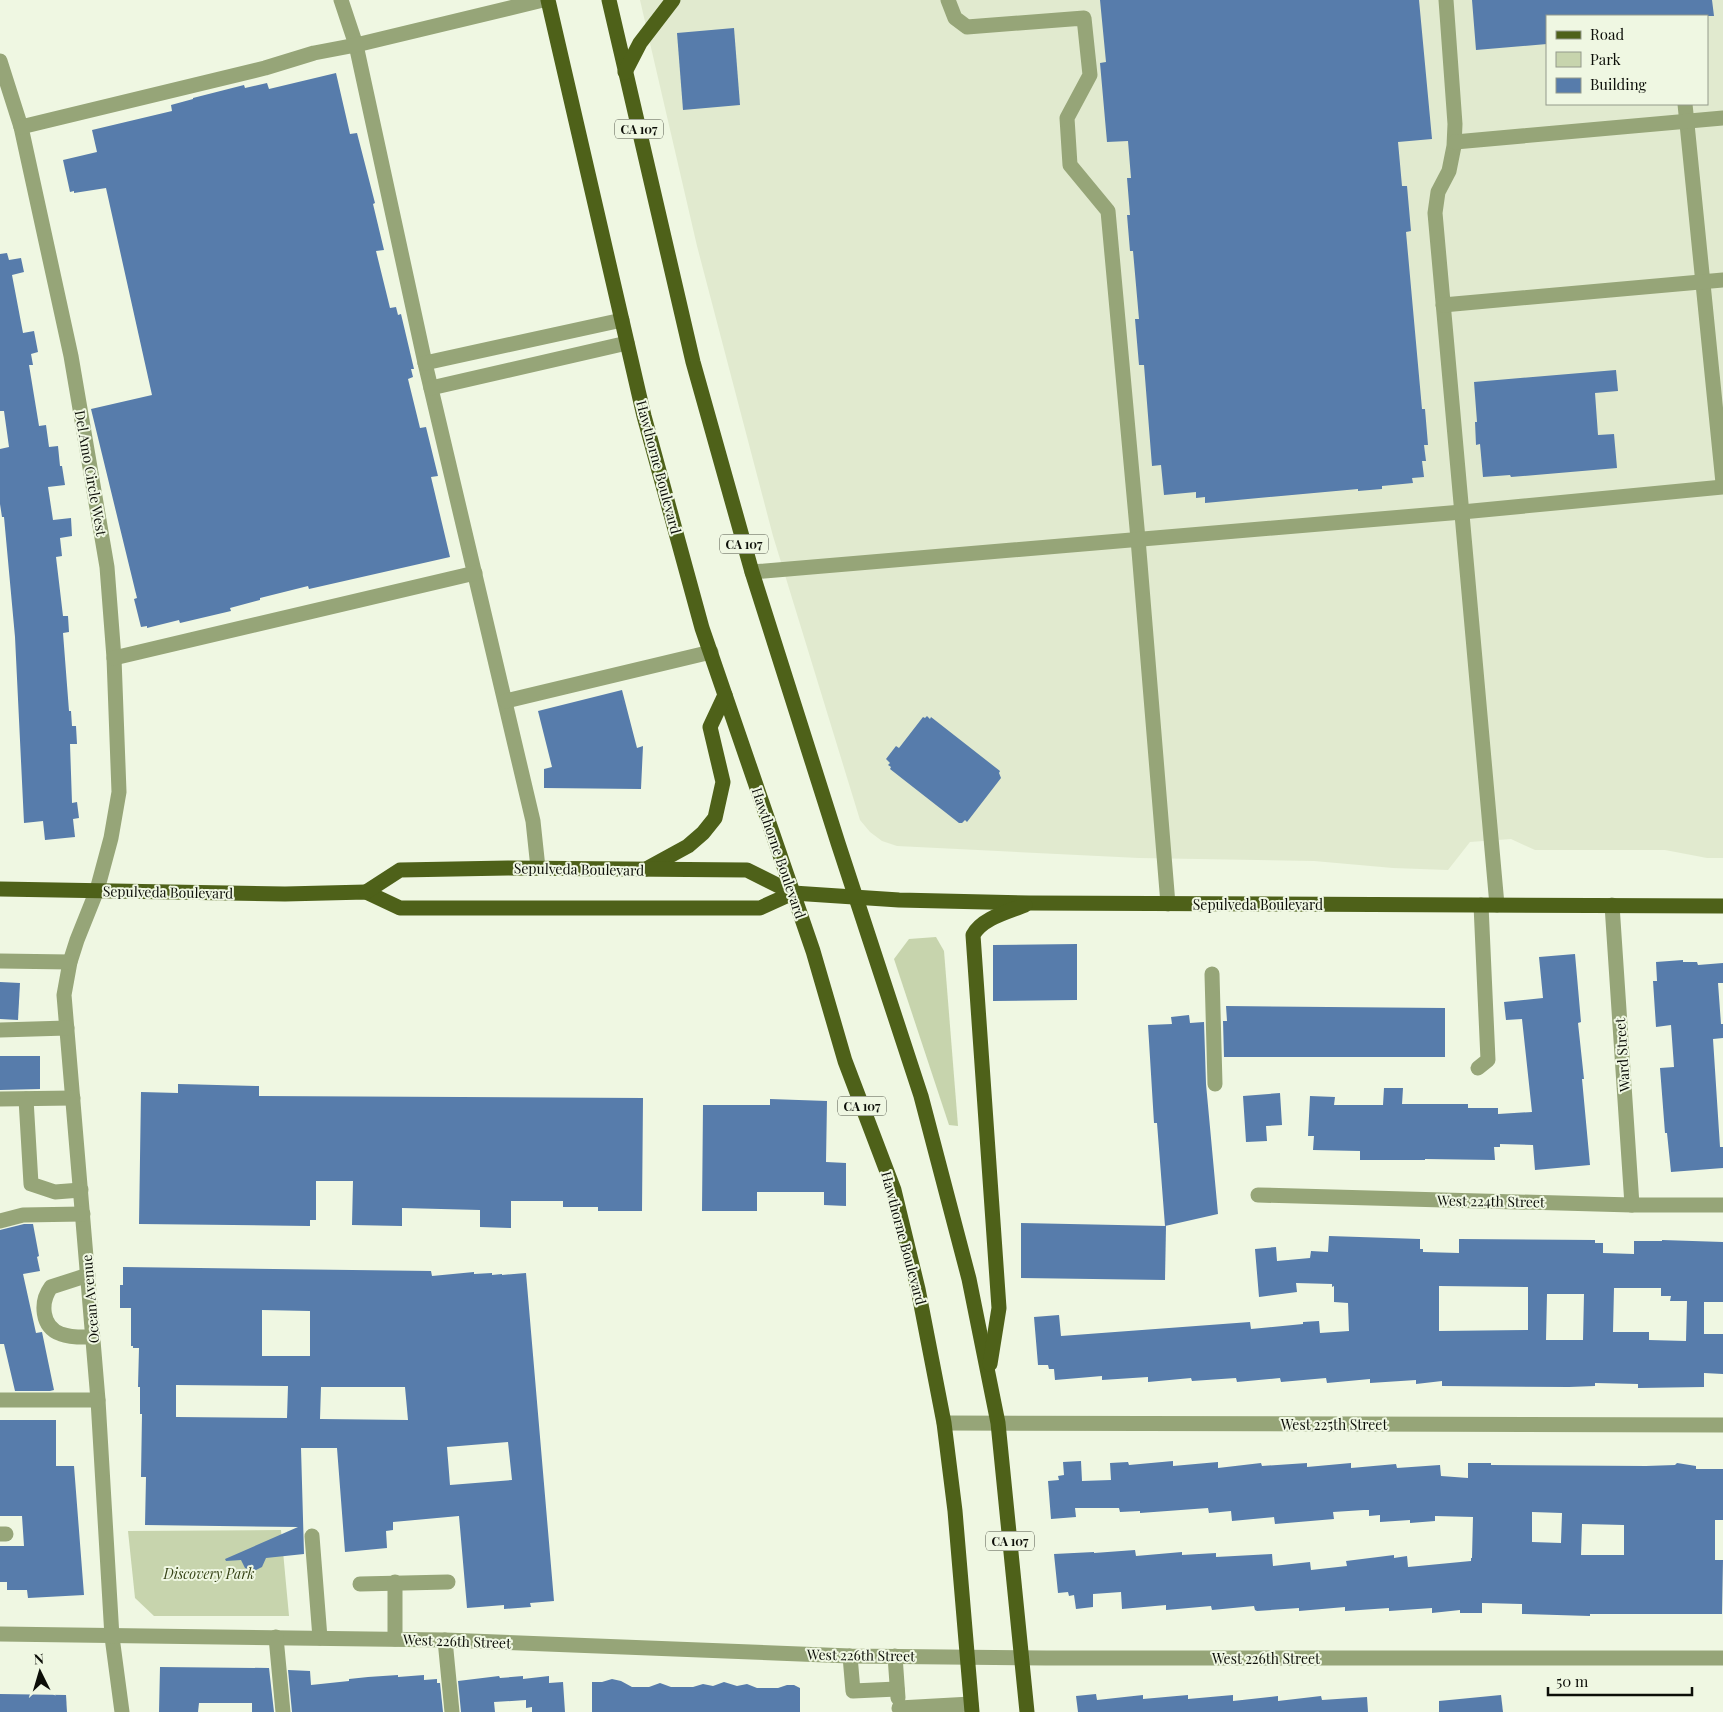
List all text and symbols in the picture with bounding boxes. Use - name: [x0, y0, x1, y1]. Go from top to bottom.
- legend: [1546, 15, 1708, 105]
- text: Road: [1590, 24, 1624, 44]
- text: Park: [1590, 49, 1622, 69]
- text: Building: [1590, 74, 1647, 94]
- road number: CA 107: [615, 120, 663, 138]
- street label: Hawthorne Boulevard: [632, 398, 686, 536]
- street label: Del Amo Circle West: [71, 409, 112, 538]
- road number: CA 107: [720, 534, 768, 554]
- street label: Hawthorne Boulevard: [748, 785, 810, 921]
- street label: Sepulveda Boulevard: [514, 858, 644, 880]
- street label: Sepulveda Boulevard: [103, 881, 233, 903]
- street label: Sepulveda Boulevard: [1193, 895, 1323, 914]
- street label: Ward Street: [1610, 1016, 1634, 1094]
- road number: CA 107: [838, 1096, 886, 1116]
- street label: Hawthorne Boulevard: [877, 1169, 931, 1307]
- street label: West 224th Street: [1436, 1191, 1546, 1211]
- street label: Ocean Avenue: [77, 1254, 103, 1344]
- street label: West 225th Street: [1280, 1415, 1388, 1434]
- road number: CA 107: [986, 1532, 1034, 1550]
- park label: Discovery Park: [163, 1564, 254, 1583]
- street label: West 226th Street: [402, 1630, 512, 1652]
- street label: West 226th Street: [806, 1645, 916, 1665]
- north arrow: [15, 1647, 65, 1697]
- text: N: [33, 1649, 45, 1668]
- street label: West 226th Street: [1211, 1649, 1321, 1668]
- scale bar: [1548, 1664, 1692, 1696]
- text: 50 m: [1556, 1671, 1589, 1691]

